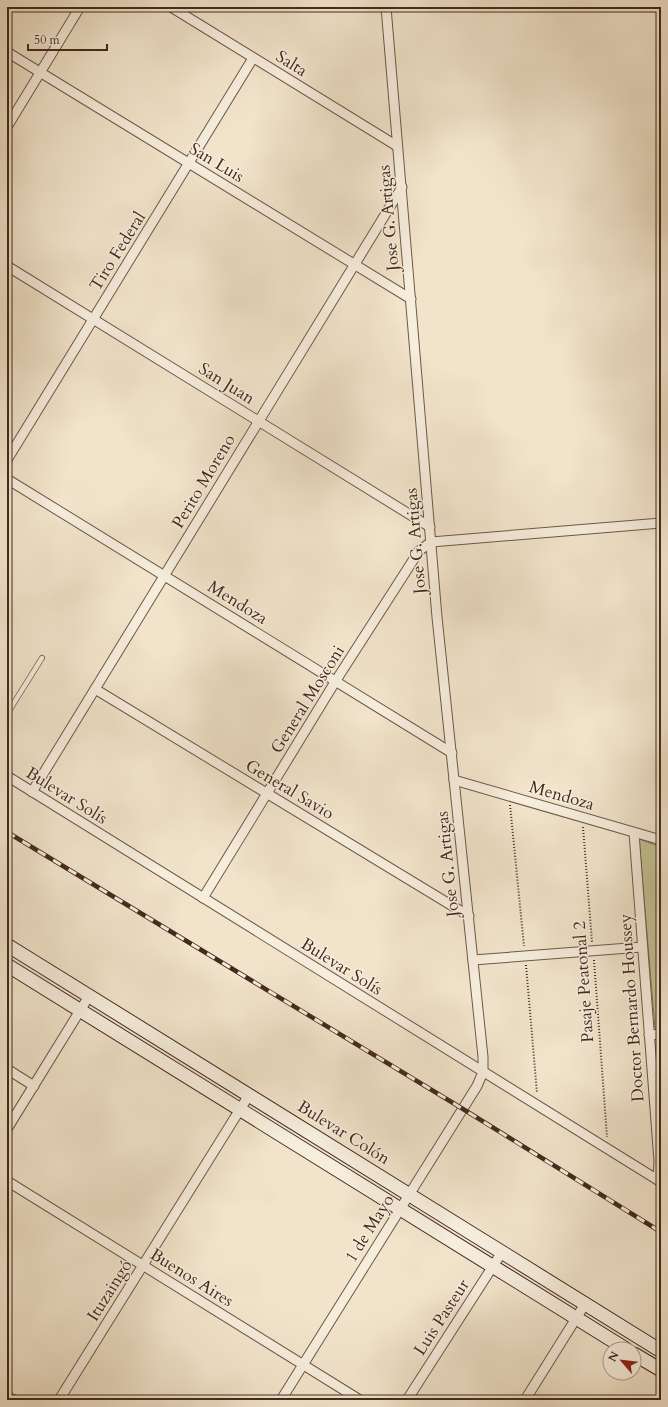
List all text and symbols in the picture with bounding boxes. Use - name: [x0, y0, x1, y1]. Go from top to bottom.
- scale bar: [28, 26, 107, 52]
- text: 50 m: [34, 32, 61, 48]
- street label: Salta: [272, 45, 312, 82]
- street label: San Luis: [185, 137, 249, 188]
- street label: Jose G. Artigas: [372, 164, 405, 275]
- street label: Tiro Federal: [84, 207, 151, 295]
- street label: San Juan: [194, 357, 259, 410]
- street label: Perito Moreno: [166, 430, 241, 533]
- street label: Jose G. Artigas: [399, 487, 432, 598]
- street label: Mendoza: [203, 575, 273, 630]
- street label: General Mosconi: [265, 641, 350, 758]
- street label: General Savio: [241, 754, 338, 825]
- street label: Bulevar Solís: [22, 761, 112, 830]
- street label: Mendoza: [527, 775, 598, 816]
- street label: Jose G. Artigas: [430, 810, 465, 921]
- street label: Doctor Bernardo Houssey: [613, 913, 650, 1103]
- street label: Pasaje Peatonal 2: [568, 920, 599, 1044]
- street label: Bulevar Solís: [297, 932, 387, 1001]
- street label: Bulevar Colón: [293, 1095, 395, 1170]
- street label: 1 de Mayo: [339, 1190, 399, 1267]
- street label: Buenos Aires: [146, 1243, 238, 1312]
- street label: Ituzaingó: [81, 1255, 137, 1325]
- street label: Luis Pasteur: [408, 1274, 475, 1360]
- north arrow: [602, 1341, 642, 1381]
- text: N: [605, 1348, 623, 1364]

